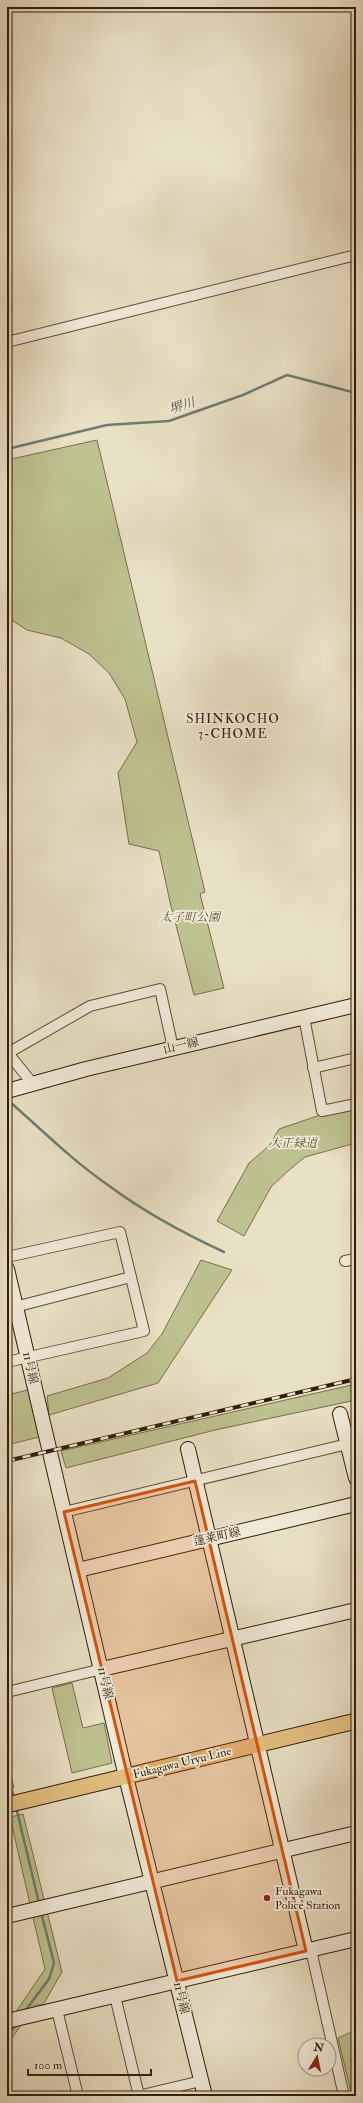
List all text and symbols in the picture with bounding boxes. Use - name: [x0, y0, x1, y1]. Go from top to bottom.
- water label: 堺川: [167, 394, 199, 418]
- district label: SHINKOCHO 3-CHOME: [186, 711, 280, 742]
- park label: 太子町公園: [160, 910, 222, 925]
- street label: 山一線: [162, 1035, 200, 1057]
- park label: 大正緑道: [269, 1136, 319, 1151]
- street label: 11号線: [19, 1350, 41, 1386]
- street label: 蓬莱町線: [192, 1524, 242, 1550]
- street label: 11号線: [94, 1665, 116, 1701]
- street label: Fukagawa Uryu Line: [131, 1744, 233, 1782]
- place label: Fukagawa Police Station: [275, 1884, 340, 1913]
- marker: Fukagawa Police Station: [262, 1893, 272, 1903]
- street label: 11号線: [170, 1980, 192, 2016]
- north arrow: [297, 2037, 337, 2077]
- text: N: [312, 2040, 326, 2055]
- scale bar: [28, 2051, 151, 2077]
- text: 100 m: [34, 2058, 63, 2073]

